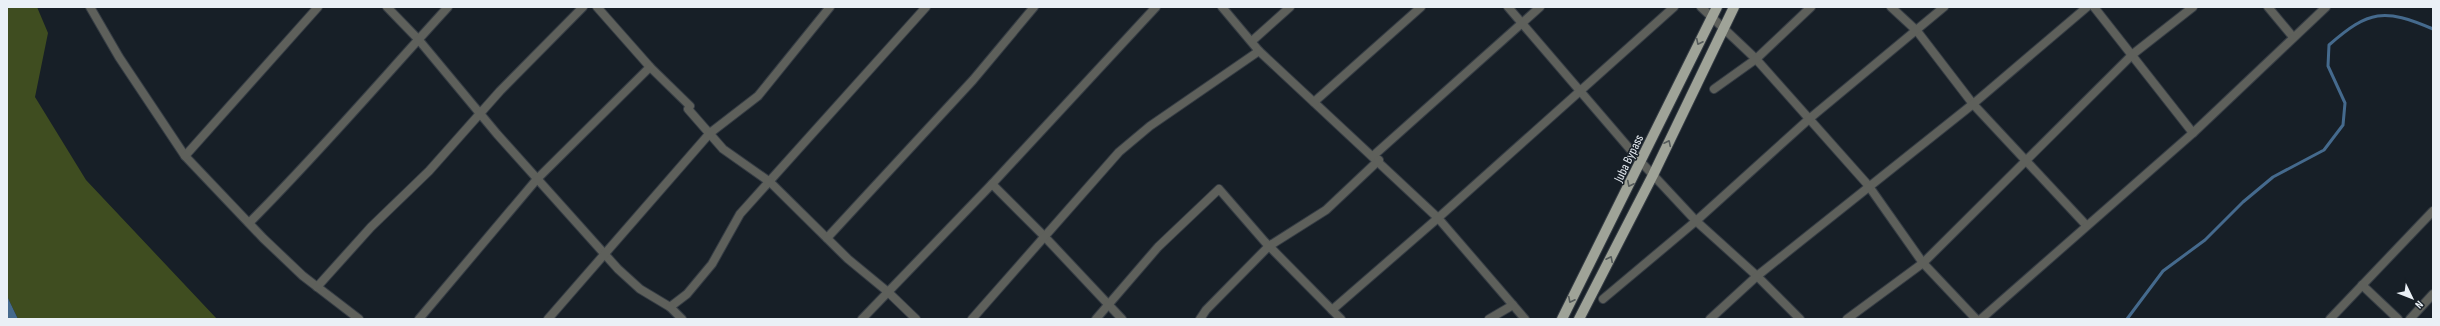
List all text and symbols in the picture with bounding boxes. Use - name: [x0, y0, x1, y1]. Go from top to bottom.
- one-way arrow: [1696, 38, 1704, 45]
- street label: Juba Bypass: [1610, 132, 1647, 186]
- one-way arrow: [1663, 140, 1671, 147]
- one-way arrow: [1627, 180, 1635, 187]
- one-way arrow: [1605, 256, 1612, 264]
- north arrow: [2392, 278, 2432, 318]
- one-way arrow: [1568, 296, 1576, 303]
- text: N: [2412, 298, 2426, 311]

